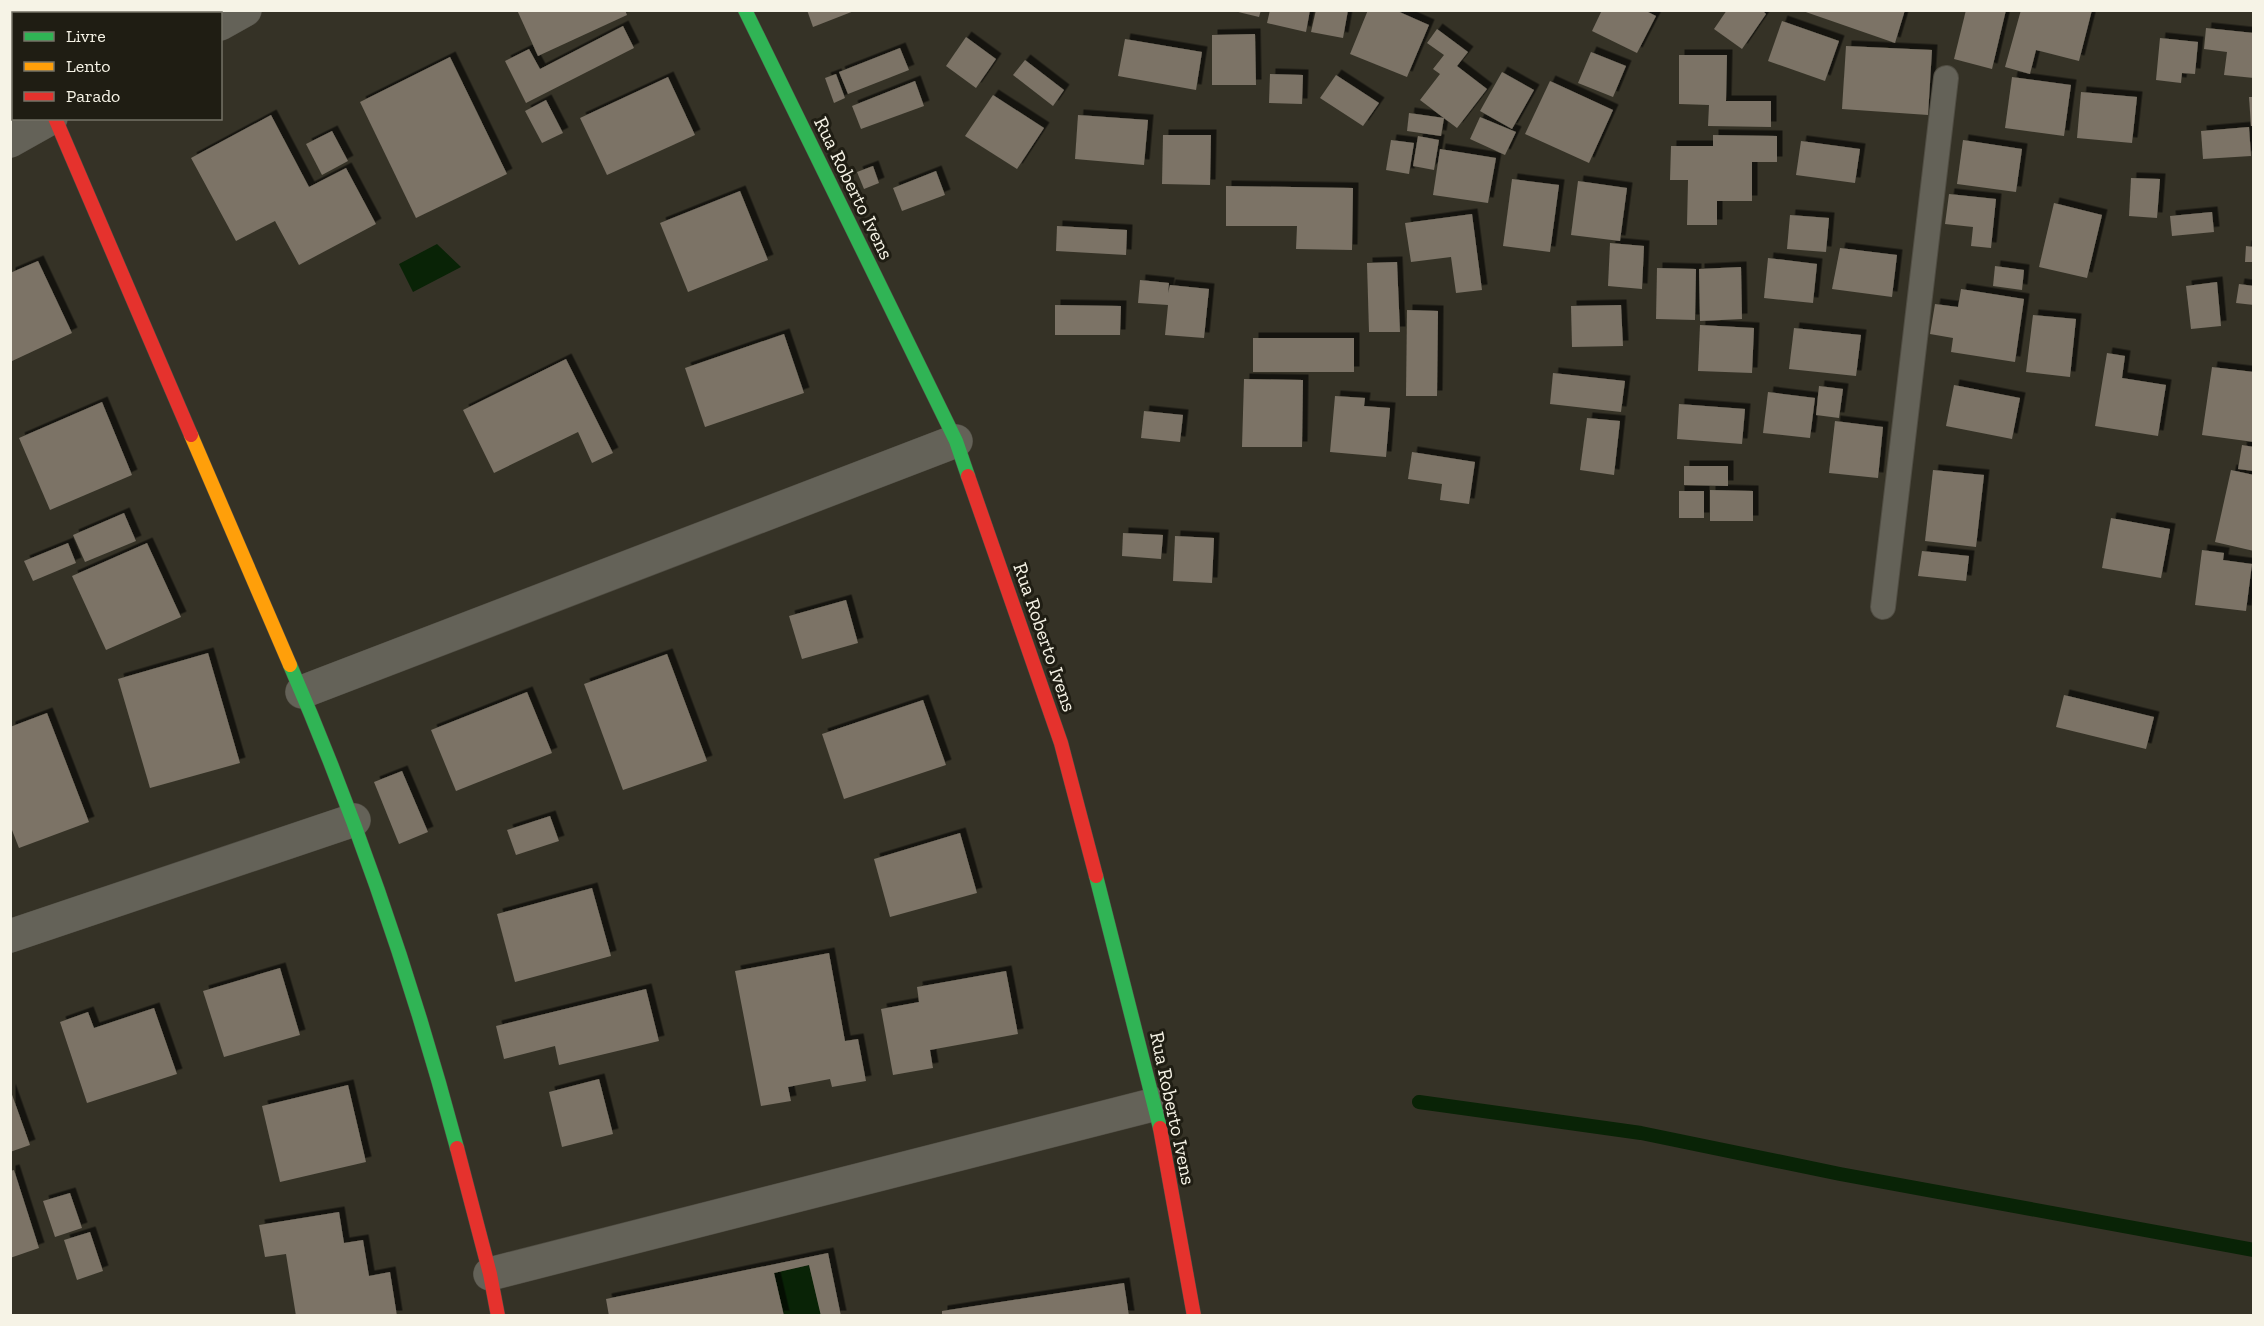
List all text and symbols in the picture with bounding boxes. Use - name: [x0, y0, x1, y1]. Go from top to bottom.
- legend: [12, 12, 222, 120]
- text: Livre: [66, 25, 106, 47]
- text: Lento: [66, 55, 111, 77]
- text: Parado: [66, 85, 120, 107]
- street label: Rua Roberto Ivens: [809, 113, 899, 263]
- street label: Rua Roberto Ivens: [1008, 559, 1082, 715]
- street label: Rua Roberto Ivens: [1145, 1029, 1201, 1187]

